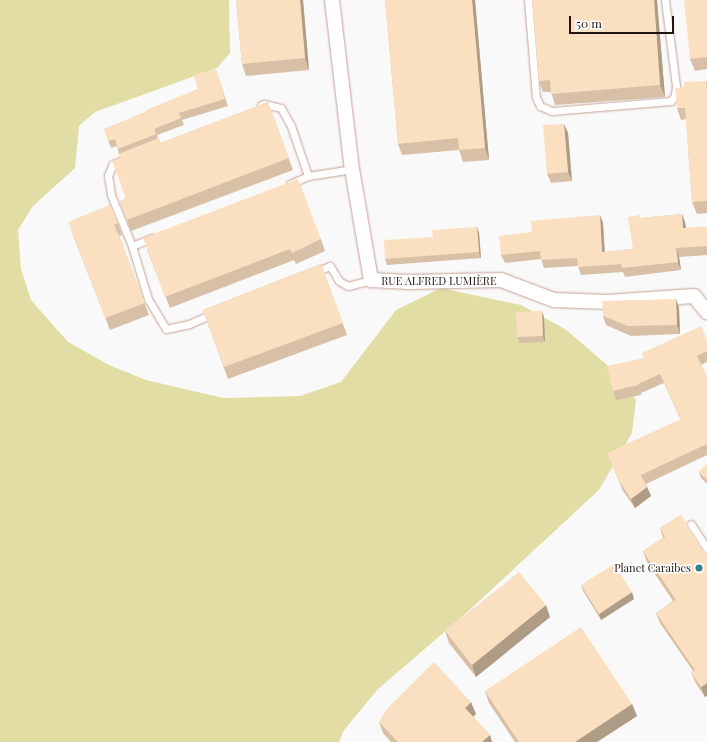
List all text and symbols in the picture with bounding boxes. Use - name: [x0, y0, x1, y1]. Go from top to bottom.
- scale bar: [571, 8, 676, 34]
- text: 50 m: [576, 15, 602, 31]
- street label: RUE ALFRED LUMIÈRE: [381, 274, 497, 288]
- place label: Planet Caraibes: [614, 561, 691, 575]
- marker: Planet Caraibes: [694, 563, 704, 573]

